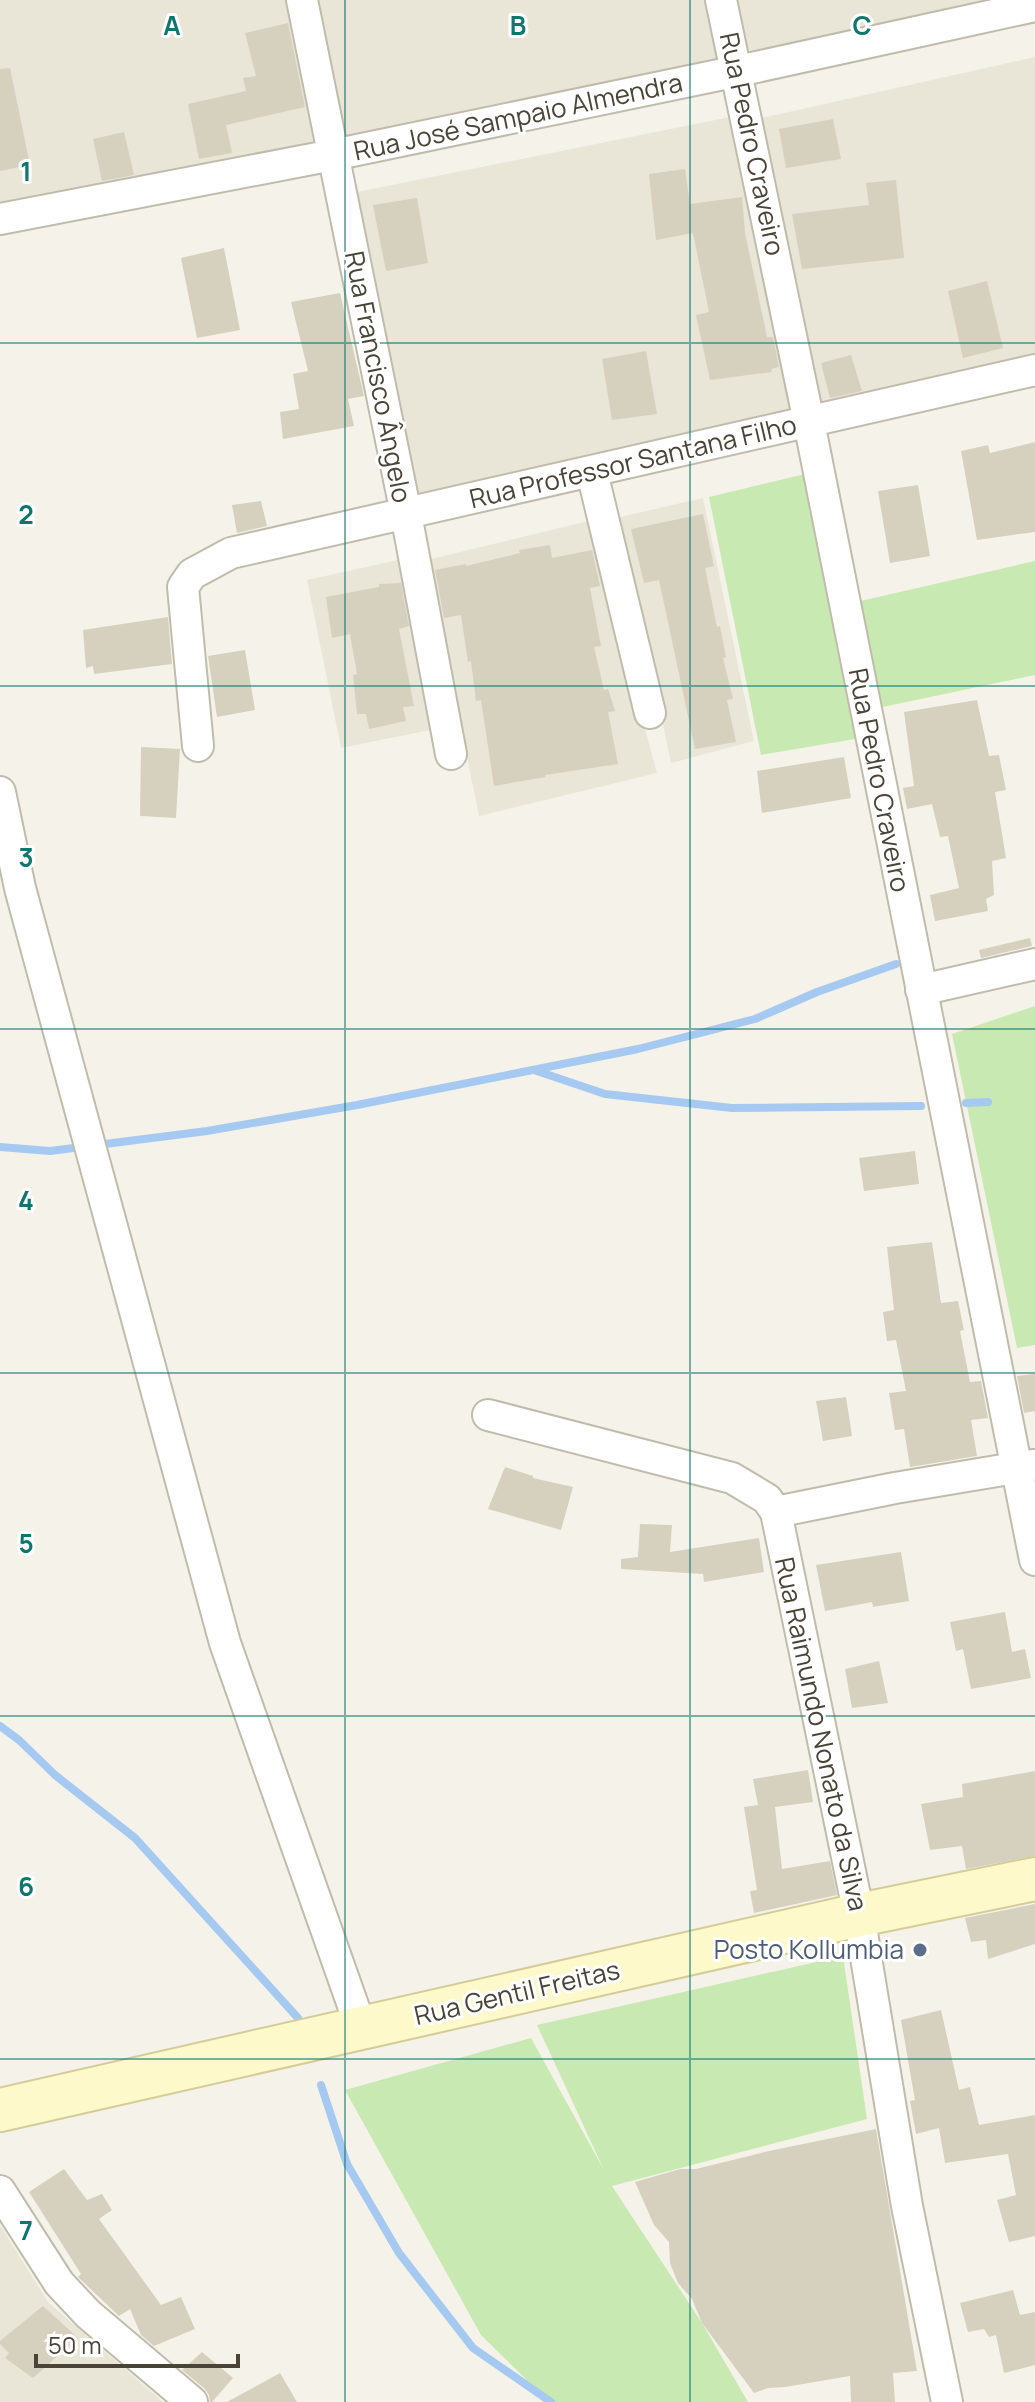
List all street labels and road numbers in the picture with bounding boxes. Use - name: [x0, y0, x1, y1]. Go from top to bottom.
- street label: Rua Pedro Craveiro: [712, 29, 794, 259]
- street label: Rua José Sampaio Almendra: [350, 64, 685, 168]
- street label: Rua Francisco Ângelo: [337, 248, 421, 506]
- street label: Rua Professor Santana Filho: [466, 406, 800, 516]
- street label: Rua Pedro Craveiro: [841, 665, 919, 895]
- street label: Rua Raimundo Nonato da Silva: [767, 1554, 877, 1914]
- street label: Rua Gentil Freitas: [411, 1951, 623, 2033]

